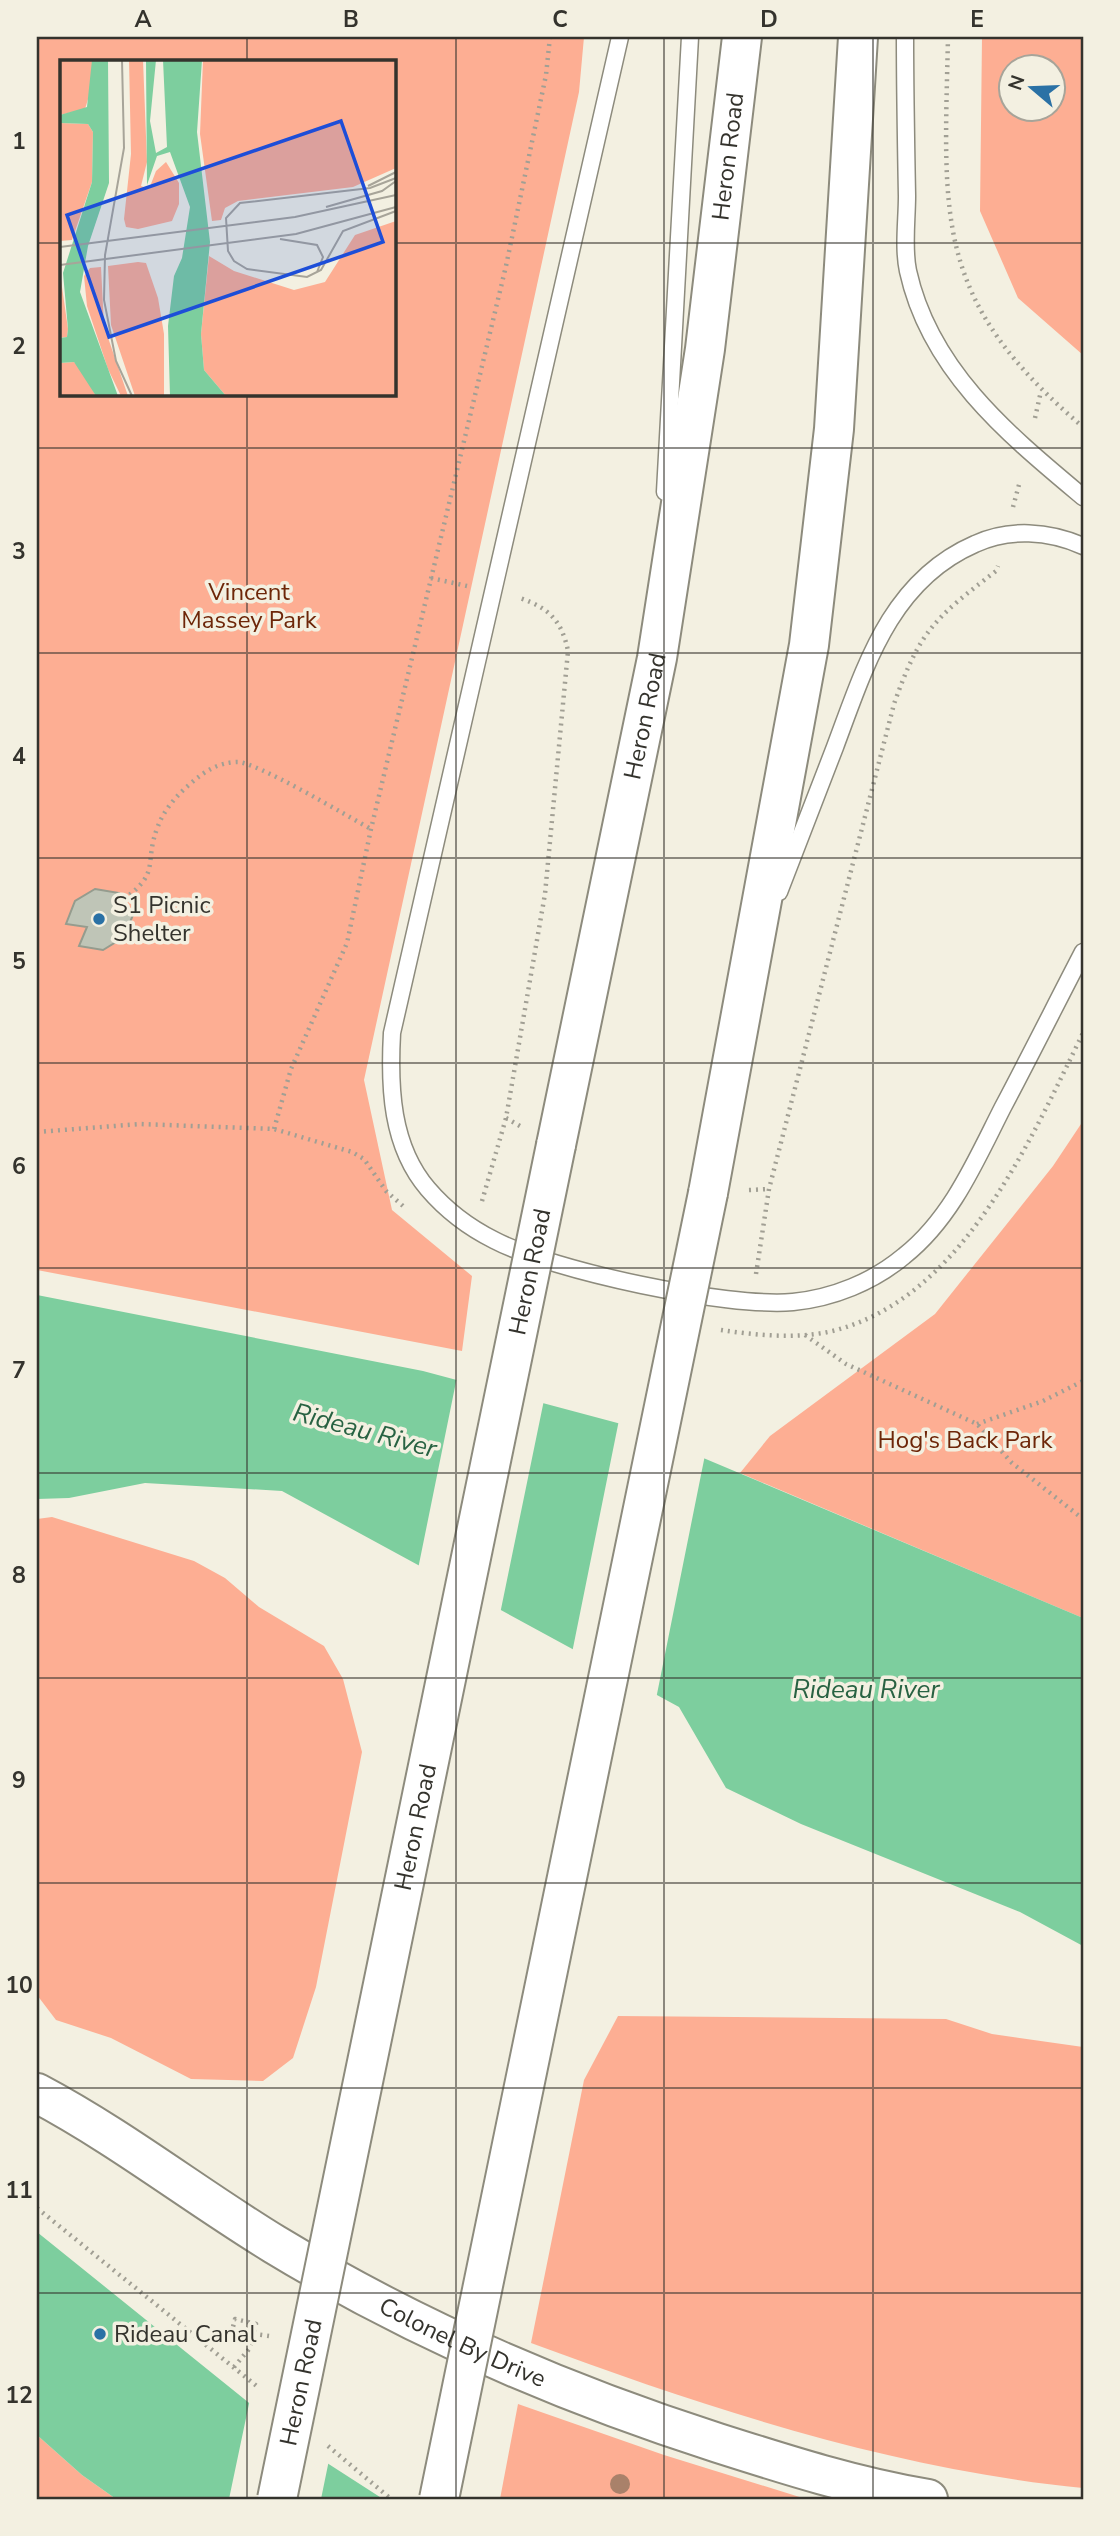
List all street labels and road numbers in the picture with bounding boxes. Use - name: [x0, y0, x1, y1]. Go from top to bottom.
- street label: Heron Road: [704, 91, 751, 222]
- street label: Heron Road: [616, 650, 674, 782]
- street label: Heron Road: [501, 1206, 559, 1338]
- street label: Heron Road: [387, 1761, 444, 1893]
- street label: Colonel By Drive: [374, 2290, 551, 2395]
- street label: Heron Road: [272, 2316, 330, 2449]

